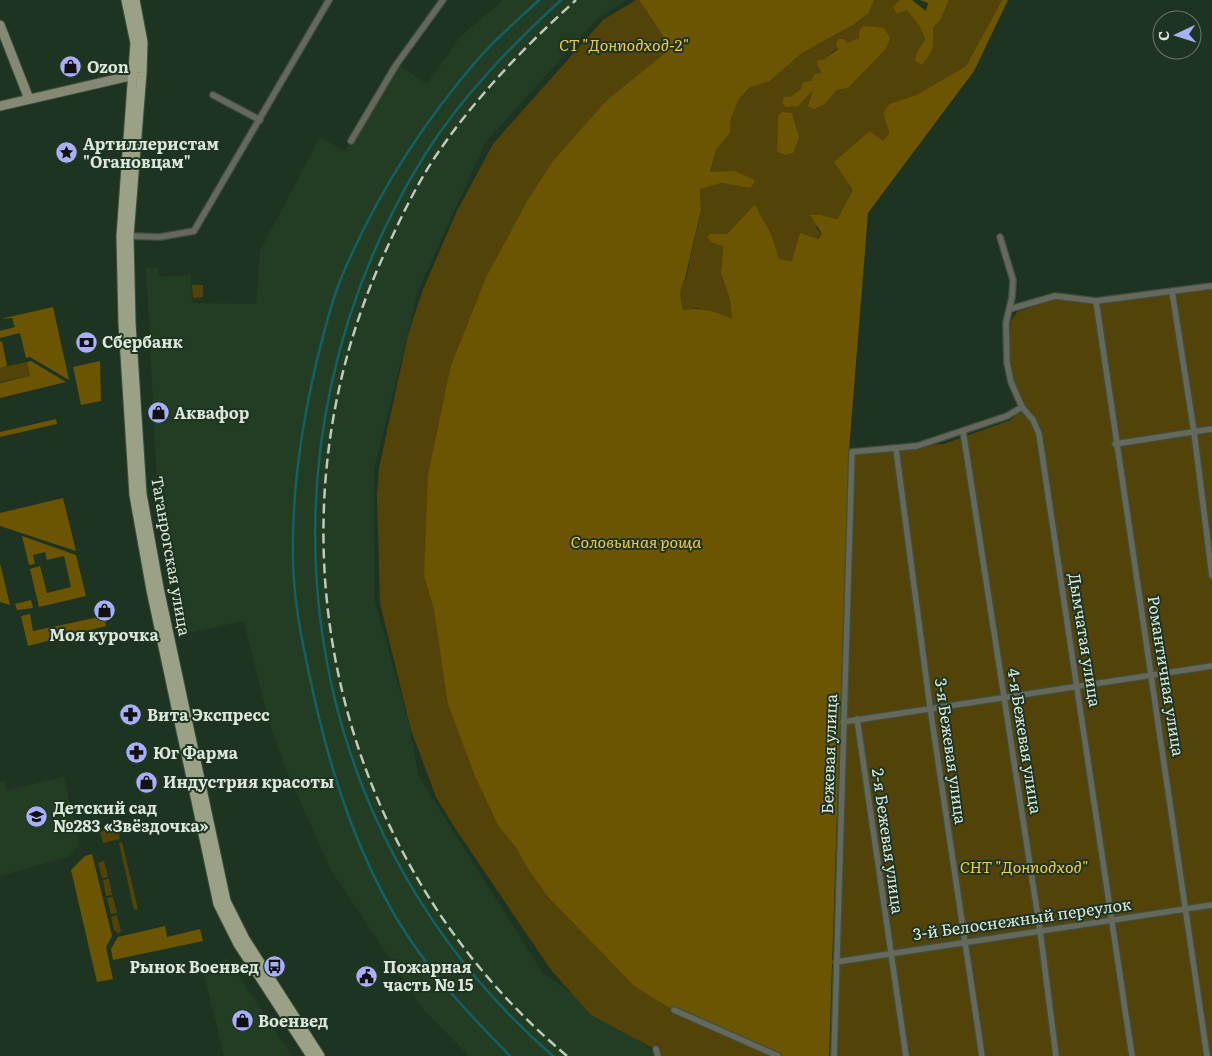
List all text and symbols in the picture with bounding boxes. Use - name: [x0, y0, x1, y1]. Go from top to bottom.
- north arrow: [1152, 10, 1202, 60]
- text: С: [1153, 30, 1173, 42]
- park label: СТ "Донподход-2": [559, 32, 689, 56]
- place label: Ozon: [87, 54, 129, 78]
- shop icon: Ozon: [59, 55, 83, 79]
- place label: Артиллеристам "Огановцам": [83, 131, 219, 173]
- place icon: Артиллеристам "Огановцам": [55, 141, 79, 165]
- place label: Сбербанк: [102, 329, 183, 353]
- bank icon: Сбербанк: [74, 330, 98, 354]
- place label: Аквафор: [174, 400, 249, 424]
- shop icon: Аквафор: [146, 401, 170, 425]
- street label: Таганрогская улица: [146, 474, 198, 638]
- park label: Соловьиная роща: [571, 529, 702, 553]
- street label: Дымчатая улица: [1064, 571, 1108, 709]
- street label: Романтичная улица: [1142, 594, 1192, 758]
- shop icon: Моя курочка: [92, 599, 116, 623]
- place label: Моя курочка: [49, 622, 159, 646]
- street label: 4-я Бежевая улица: [1003, 666, 1049, 816]
- street label: 3-я Бежевая улица: [930, 676, 974, 826]
- street label: Бежевая улица: [814, 693, 842, 814]
- place label: Вита Экспресс: [147, 702, 270, 726]
- pharmacy icon: Вита Экспресс: [119, 703, 143, 727]
- place label: Юг Фарма: [153, 740, 239, 764]
- pharmacy icon: Юг Фарма: [125, 741, 149, 765]
- street label: 2-я Бежевая улица: [867, 767, 911, 916]
- place label: Индустрия красоты: [163, 769, 334, 793]
- shop icon: Индустрия красоты: [135, 770, 159, 794]
- place label: Детский сад №283 «Звёздочка»: [53, 795, 209, 837]
- school or university icon: Детский сад №283 «Звёздочка»: [25, 805, 49, 829]
- park label: СНТ "Донподход": [960, 854, 1088, 878]
- street label: 3-й Белоснежный переулок: [911, 891, 1133, 945]
- place label: Рынок Военвед: [130, 954, 259, 978]
- place label: Пожарная часть № 15: [383, 954, 474, 996]
- bus stop icon: Рынок Военвед: [263, 955, 287, 979]
- public building icon: Пожарная часть № 15: [355, 964, 379, 988]
- place label: Военвед: [258, 1008, 328, 1032]
- shop icon: Военвед: [230, 1009, 254, 1033]

